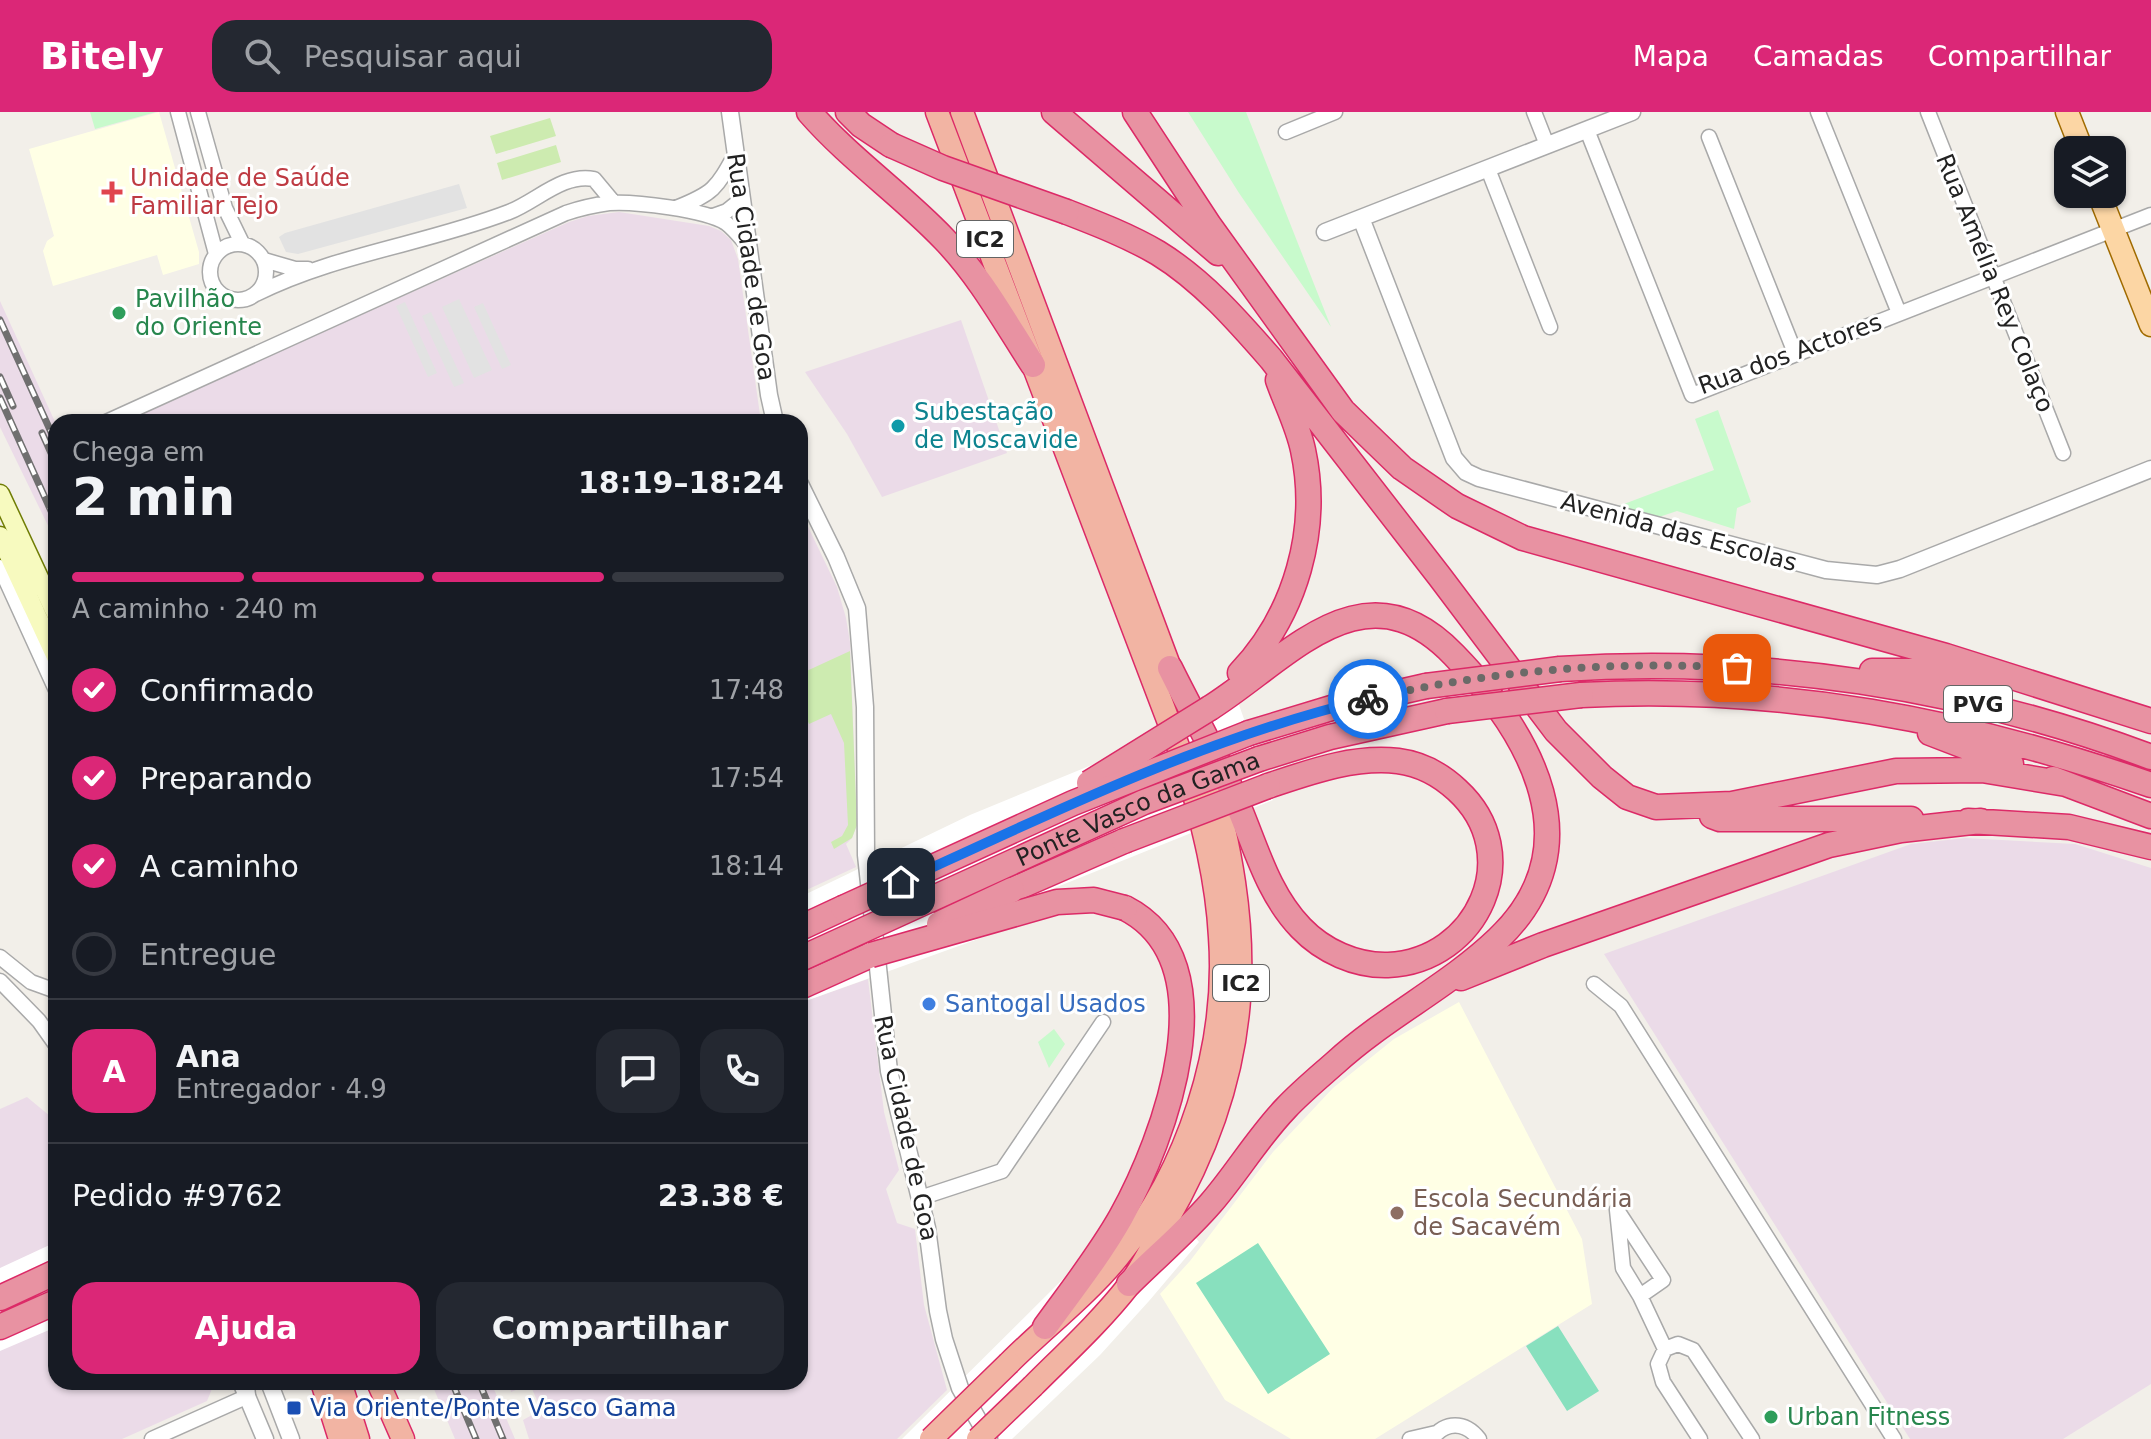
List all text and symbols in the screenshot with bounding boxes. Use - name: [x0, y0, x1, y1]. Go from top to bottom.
- search box: [212, 20, 772, 92]
- text: Bitely: [40, 34, 164, 78]
- icon: search: [240, 34, 284, 78]
- text: Pesquisar aqui: [304, 39, 522, 74]
- text: Mapa: [1633, 40, 1709, 73]
- text: Camadas: [1753, 40, 1884, 73]
- text: Compartilhar: [1928, 40, 2111, 73]
- map controls: [2054, 136, 2126, 208]
- button: layers: [2054, 136, 2126, 208]
- street label: Rua Amélia Rey Colaço: [1930, 150, 2060, 416]
- street label: Rua Cidade de Goa: [721, 151, 781, 383]
- place label: Unidade de Saúde Familiar Tejo: [130, 164, 350, 220]
- marker: Unidade de Saúde Familiar Tejo: [101, 181, 123, 203]
- road number: IC2: [957, 221, 1013, 257]
- place label: Pavilhão do Oriente: [135, 285, 262, 341]
- marker: Pavilhão do Oriente: [110, 304, 128, 322]
- street label: Rua dos Actores: [1694, 308, 1886, 400]
- place label: Subestação de Moscavide: [914, 398, 1078, 454]
- marker: Subestação de Moscavide: [889, 417, 907, 435]
- text: Chega em: [72, 437, 205, 467]
- text: 18:19–18:24: [578, 465, 784, 500]
- text: 2 min: [72, 467, 235, 527]
- street label: Avenida das Escolas: [1558, 487, 1800, 577]
- text: A caminho · 240 m: [72, 594, 318, 624]
- pin: [1703, 634, 1771, 702]
- icon: bag: [1715, 646, 1759, 690]
- courier: [1328, 659, 1408, 739]
- icon: check: [72, 668, 116, 712]
- text: Confirmado: [140, 673, 314, 708]
- text: 17:48: [709, 675, 784, 705]
- icon: bike: [1346, 677, 1390, 721]
- road number: PVG: [1944, 686, 2012, 722]
- street label: Ponte Vasco da Gama: [1012, 746, 1264, 872]
- icon: check: [72, 756, 116, 800]
- text: Preparando: [140, 761, 312, 796]
- text: 17:54: [709, 763, 784, 793]
- icon: check: [72, 844, 116, 888]
- pin: [867, 848, 935, 916]
- text: A caminho: [140, 849, 299, 884]
- text: 18:14: [709, 851, 784, 881]
- icon: home: [879, 860, 923, 904]
- text: Entregue: [140, 937, 276, 972]
- road number: IC2: [1213, 965, 1269, 1001]
- place label: Santogal Usados: [945, 990, 1146, 1018]
- marker: Santogal Usados: [920, 995, 938, 1013]
- street label: Rua Cidade de Goa: [868, 1013, 944, 1243]
- button: chat: [596, 1029, 680, 1113]
- button: phone: [700, 1029, 784, 1113]
- text: Ana: [176, 1039, 241, 1074]
- text: A: [102, 1054, 126, 1089]
- text: Entregador · 4.9: [176, 1074, 387, 1104]
- text: Pedido #9762: [72, 1178, 283, 1213]
- text: 23.38 €: [658, 1178, 784, 1213]
- place label: Escola Secundária de Sacavém: [1413, 1185, 1632, 1241]
- marker: Escola Secundária de Sacavém: [1388, 1204, 1406, 1222]
- button: Ajuda: [72, 1282, 420, 1374]
- button: Compartilhar: [436, 1282, 784, 1374]
- place label: Via Oriente/Ponte Vasco Gama: [310, 1394, 677, 1422]
- marker: Via Oriente/Ponte Vasco Gama: [285, 1399, 303, 1417]
- place label: Urban Fitness: [1787, 1403, 1950, 1431]
- marker: Urban Fitness: [1762, 1408, 1780, 1426]

